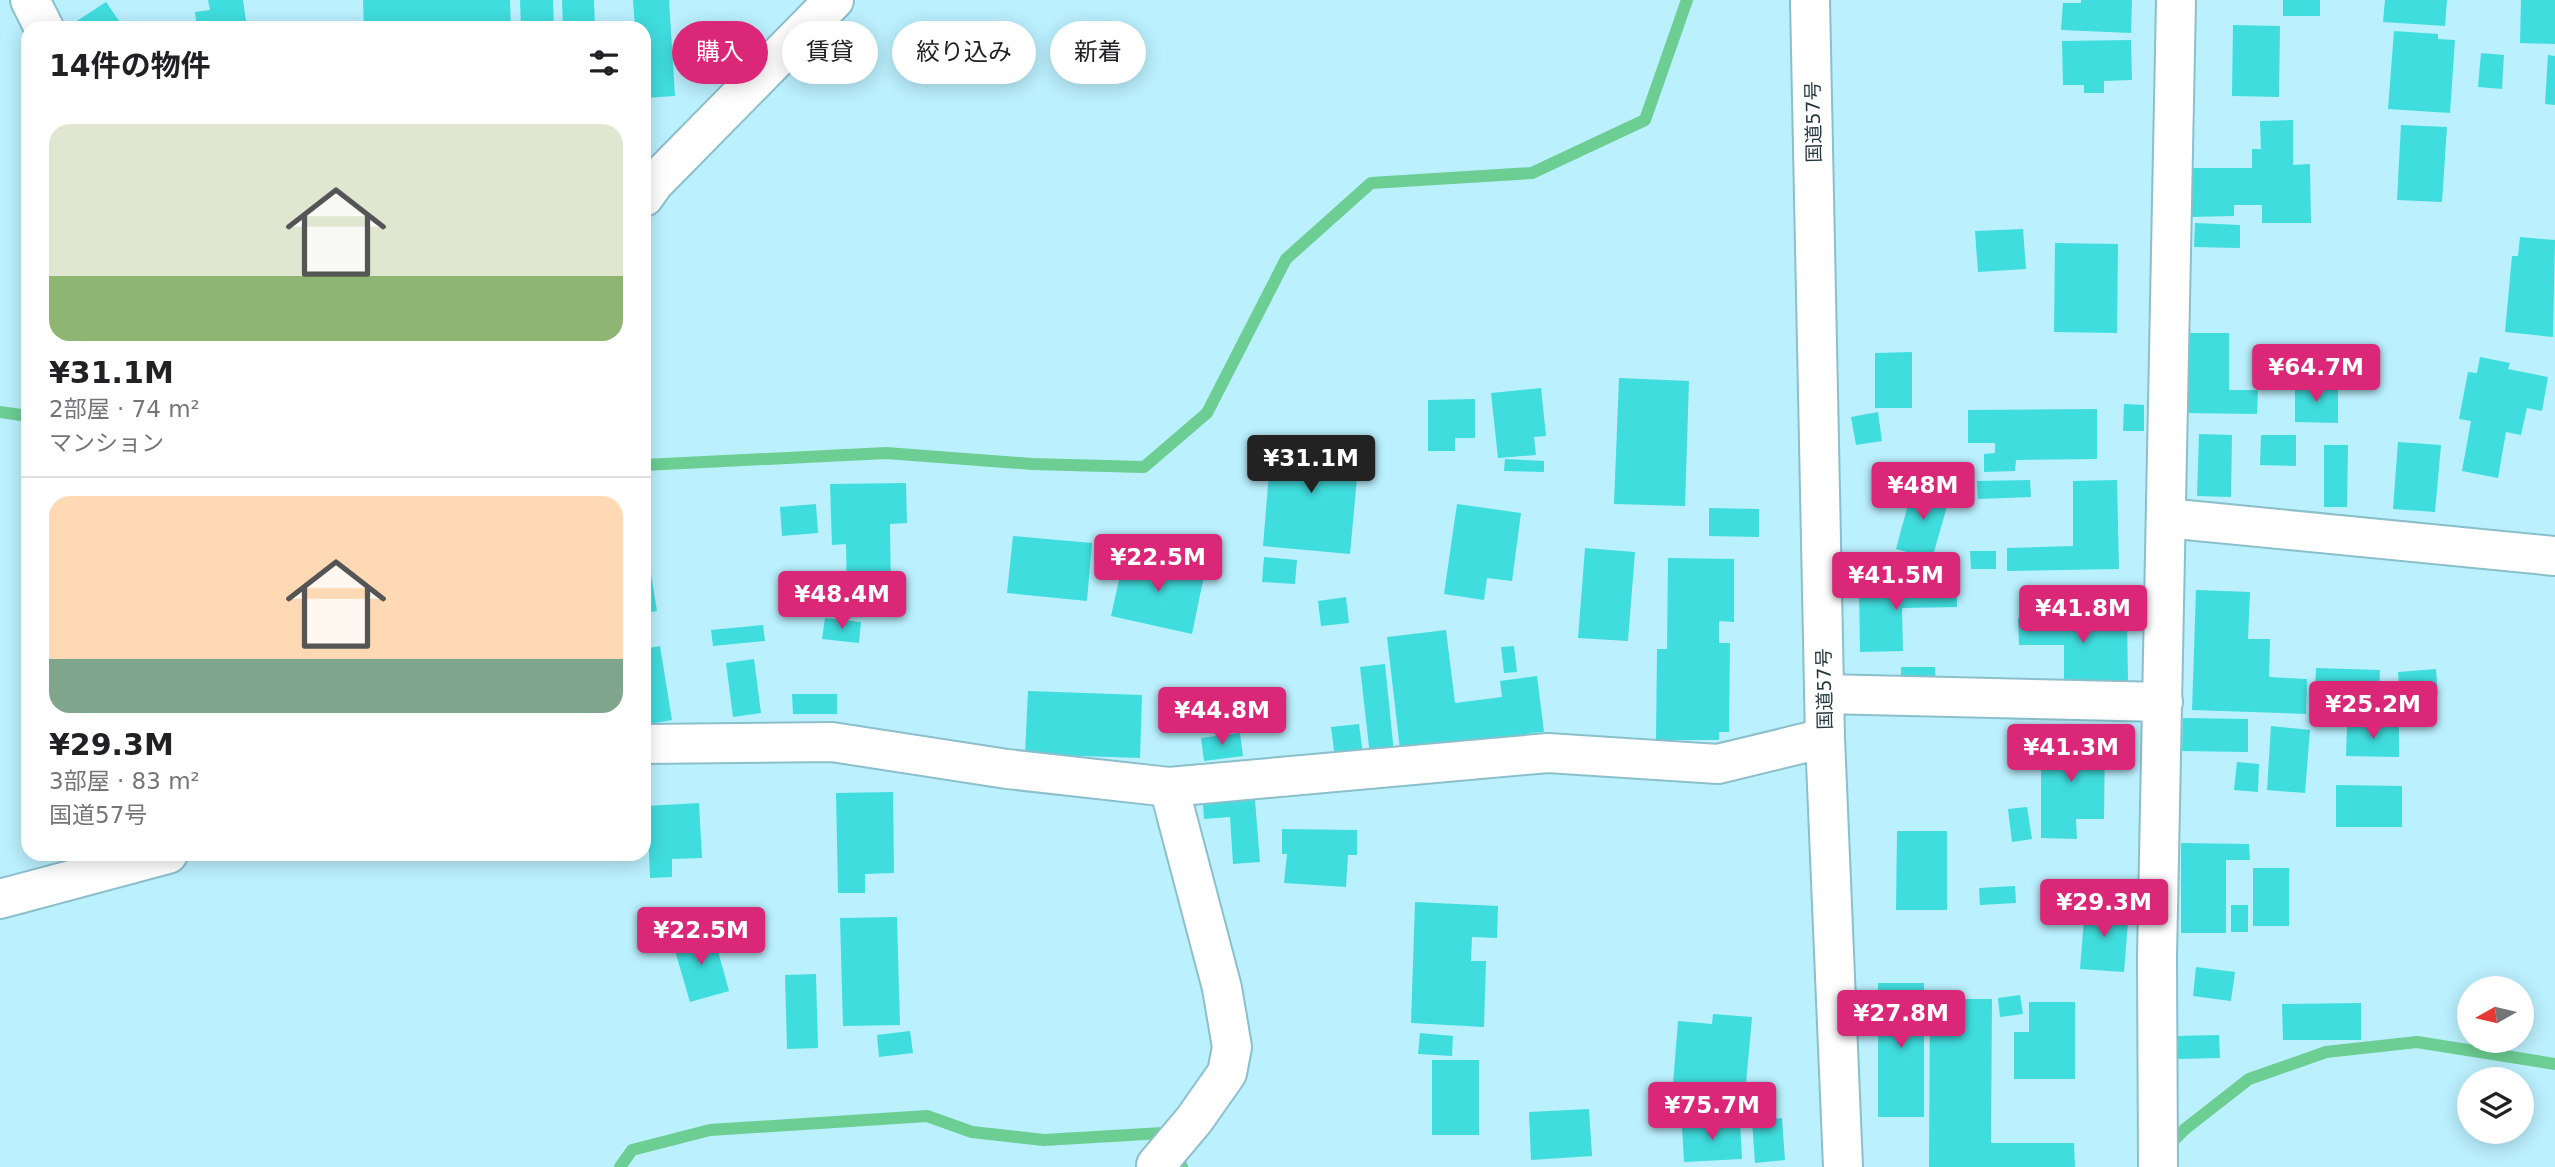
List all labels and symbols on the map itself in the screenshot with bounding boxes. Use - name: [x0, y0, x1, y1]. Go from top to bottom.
- street label: 国道57号: [1801, 81, 1825, 163]
- pin: ¥64.7M: [2259, 344, 2373, 404]
- pin: ¥31.1M: [1254, 435, 1368, 495]
- pin: ¥48M: [1882, 462, 1964, 522]
- pin: ¥22.5M: [1101, 534, 1215, 594]
- pin: ¥41.5M: [1839, 552, 1953, 612]
- pin: ¥48.4M: [785, 572, 899, 631]
- pin: ¥41.8M: [2026, 586, 2140, 645]
- street label: 国道57号: [1812, 648, 1836, 730]
- pin: ¥25.2M: [2316, 682, 2430, 741]
- pin: ¥44.8M: [1165, 688, 1279, 747]
- pin: ¥41.3M: [2014, 724, 2128, 784]
- pin: ¥29.3M: [2047, 880, 2161, 939]
- pin: ¥22.5M: [644, 908, 758, 967]
- north arrow: [2457, 976, 2534, 1054]
- pin: ¥27.8M: [1844, 990, 1958, 1050]
- pin: ¥75.7M: [1655, 1082, 1769, 1142]

